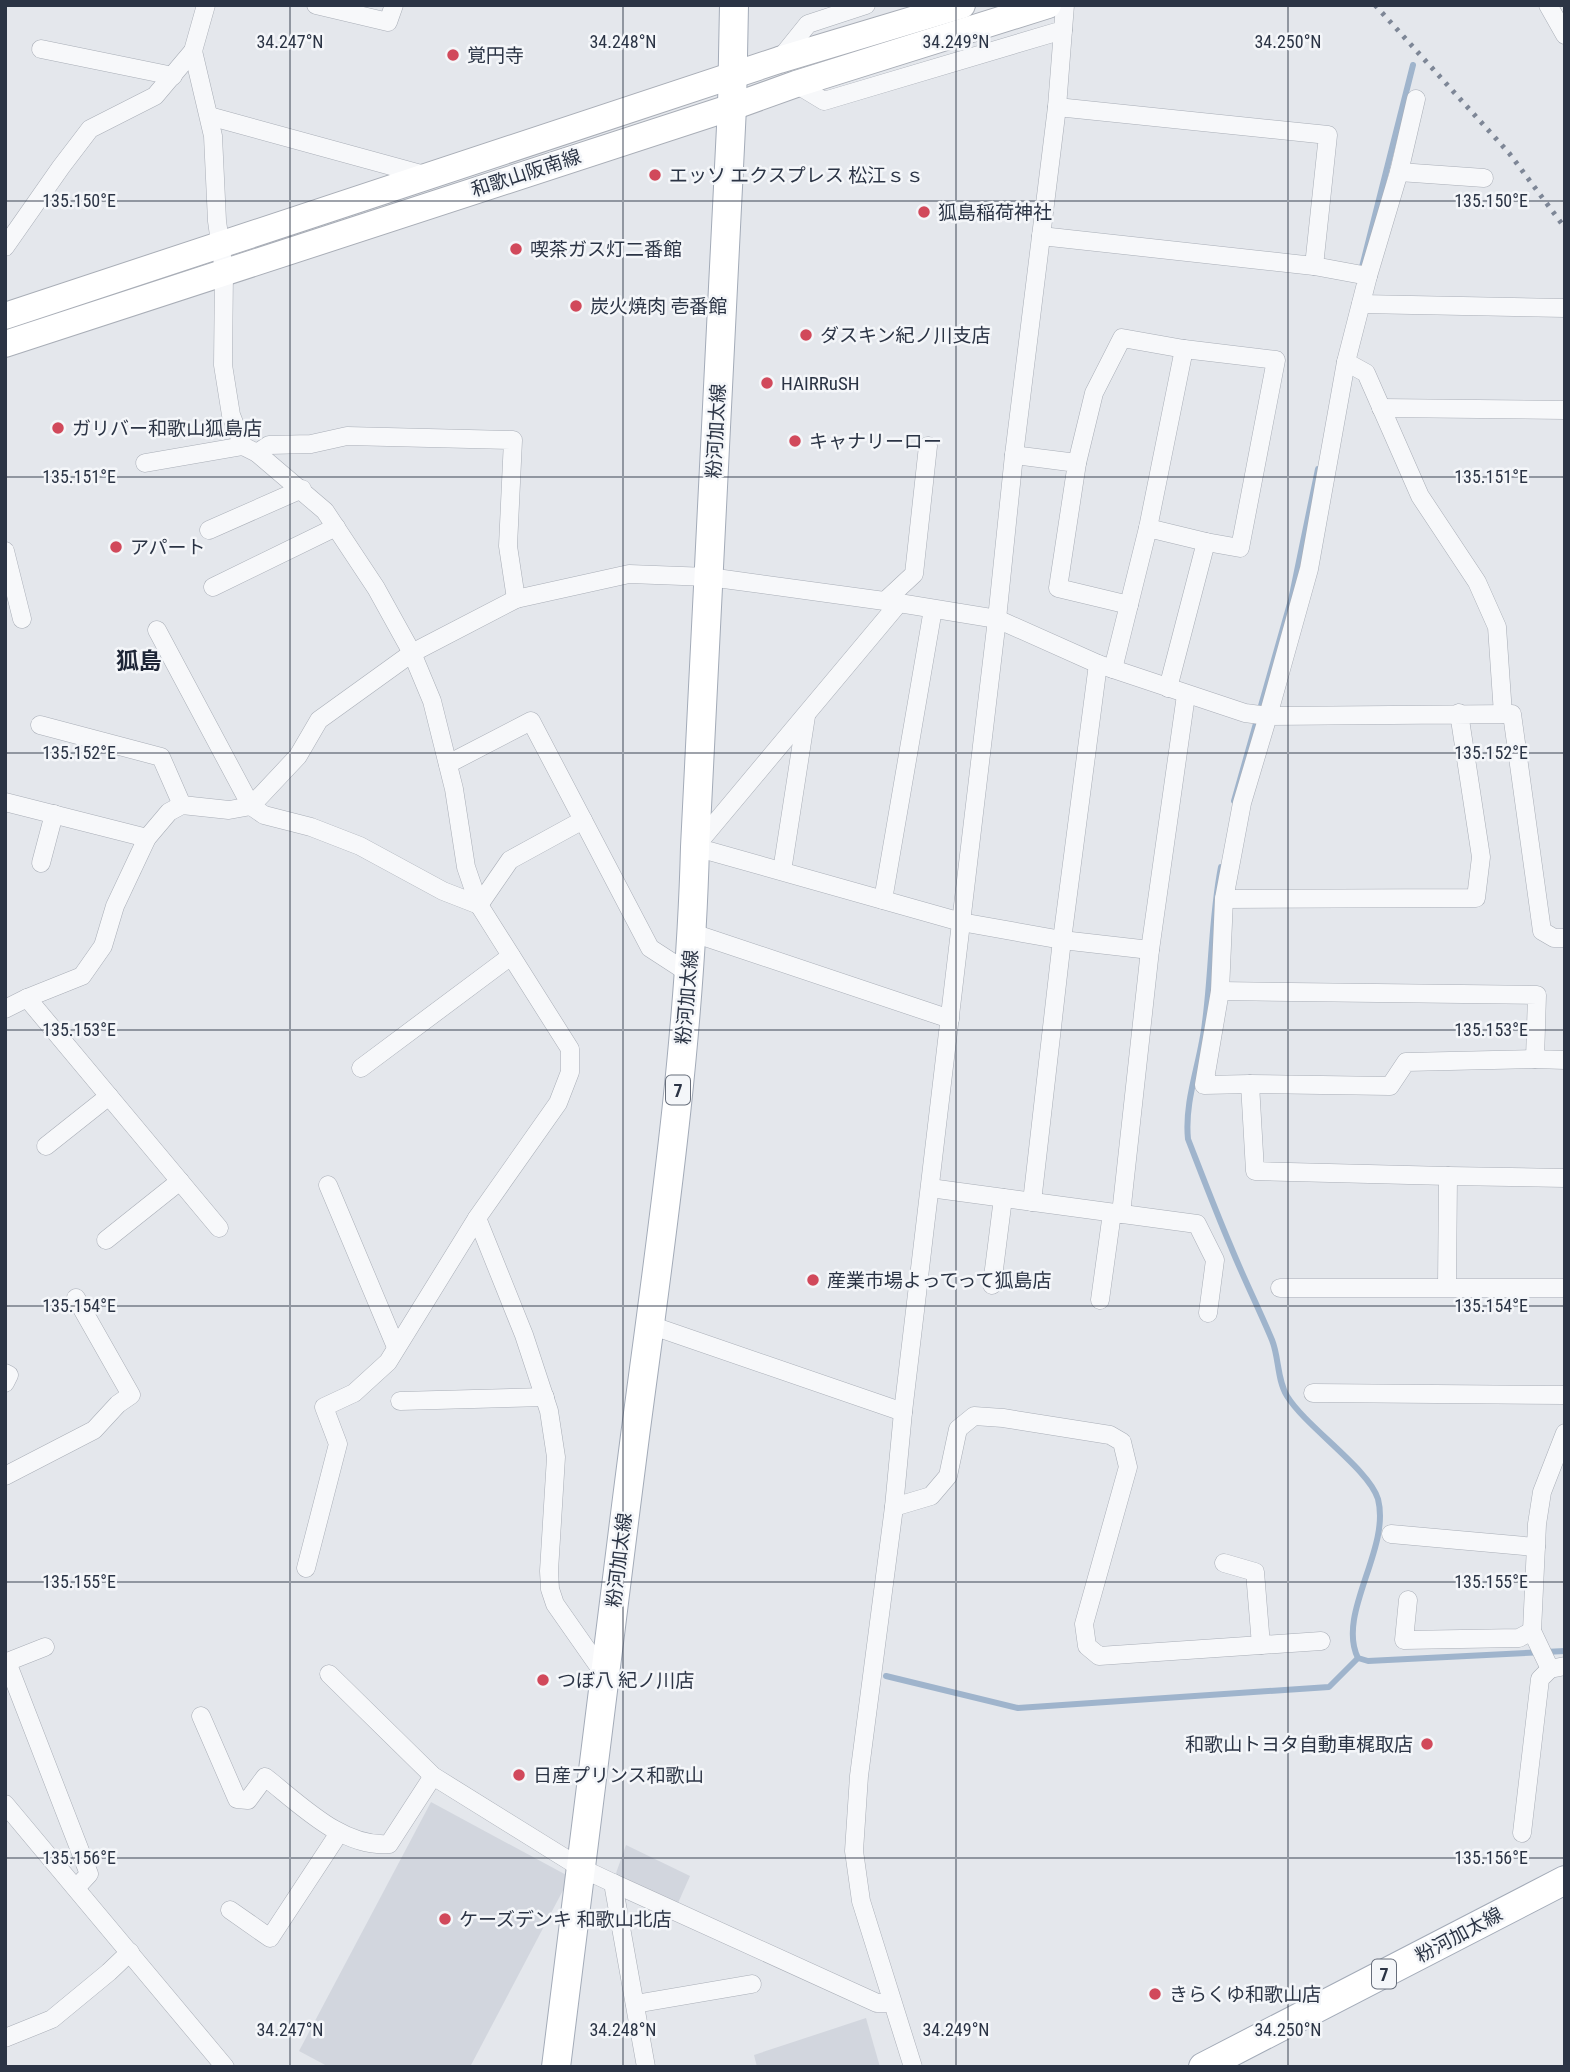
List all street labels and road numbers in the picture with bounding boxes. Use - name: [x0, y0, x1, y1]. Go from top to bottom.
- street label: 和歌山阪南線: [468, 144, 584, 202]
- street label: 粉河加太線: [702, 383, 730, 479]
- street label: 粉河加太線: [671, 949, 703, 1045]
- road number: 7: [666, 1076, 690, 1105]
- street label: 粉河加太線: [602, 1511, 636, 1609]
- street label: 粉河加太線: [1412, 1903, 1506, 1967]
- road number: 7: [1372, 1960, 1396, 1988]

